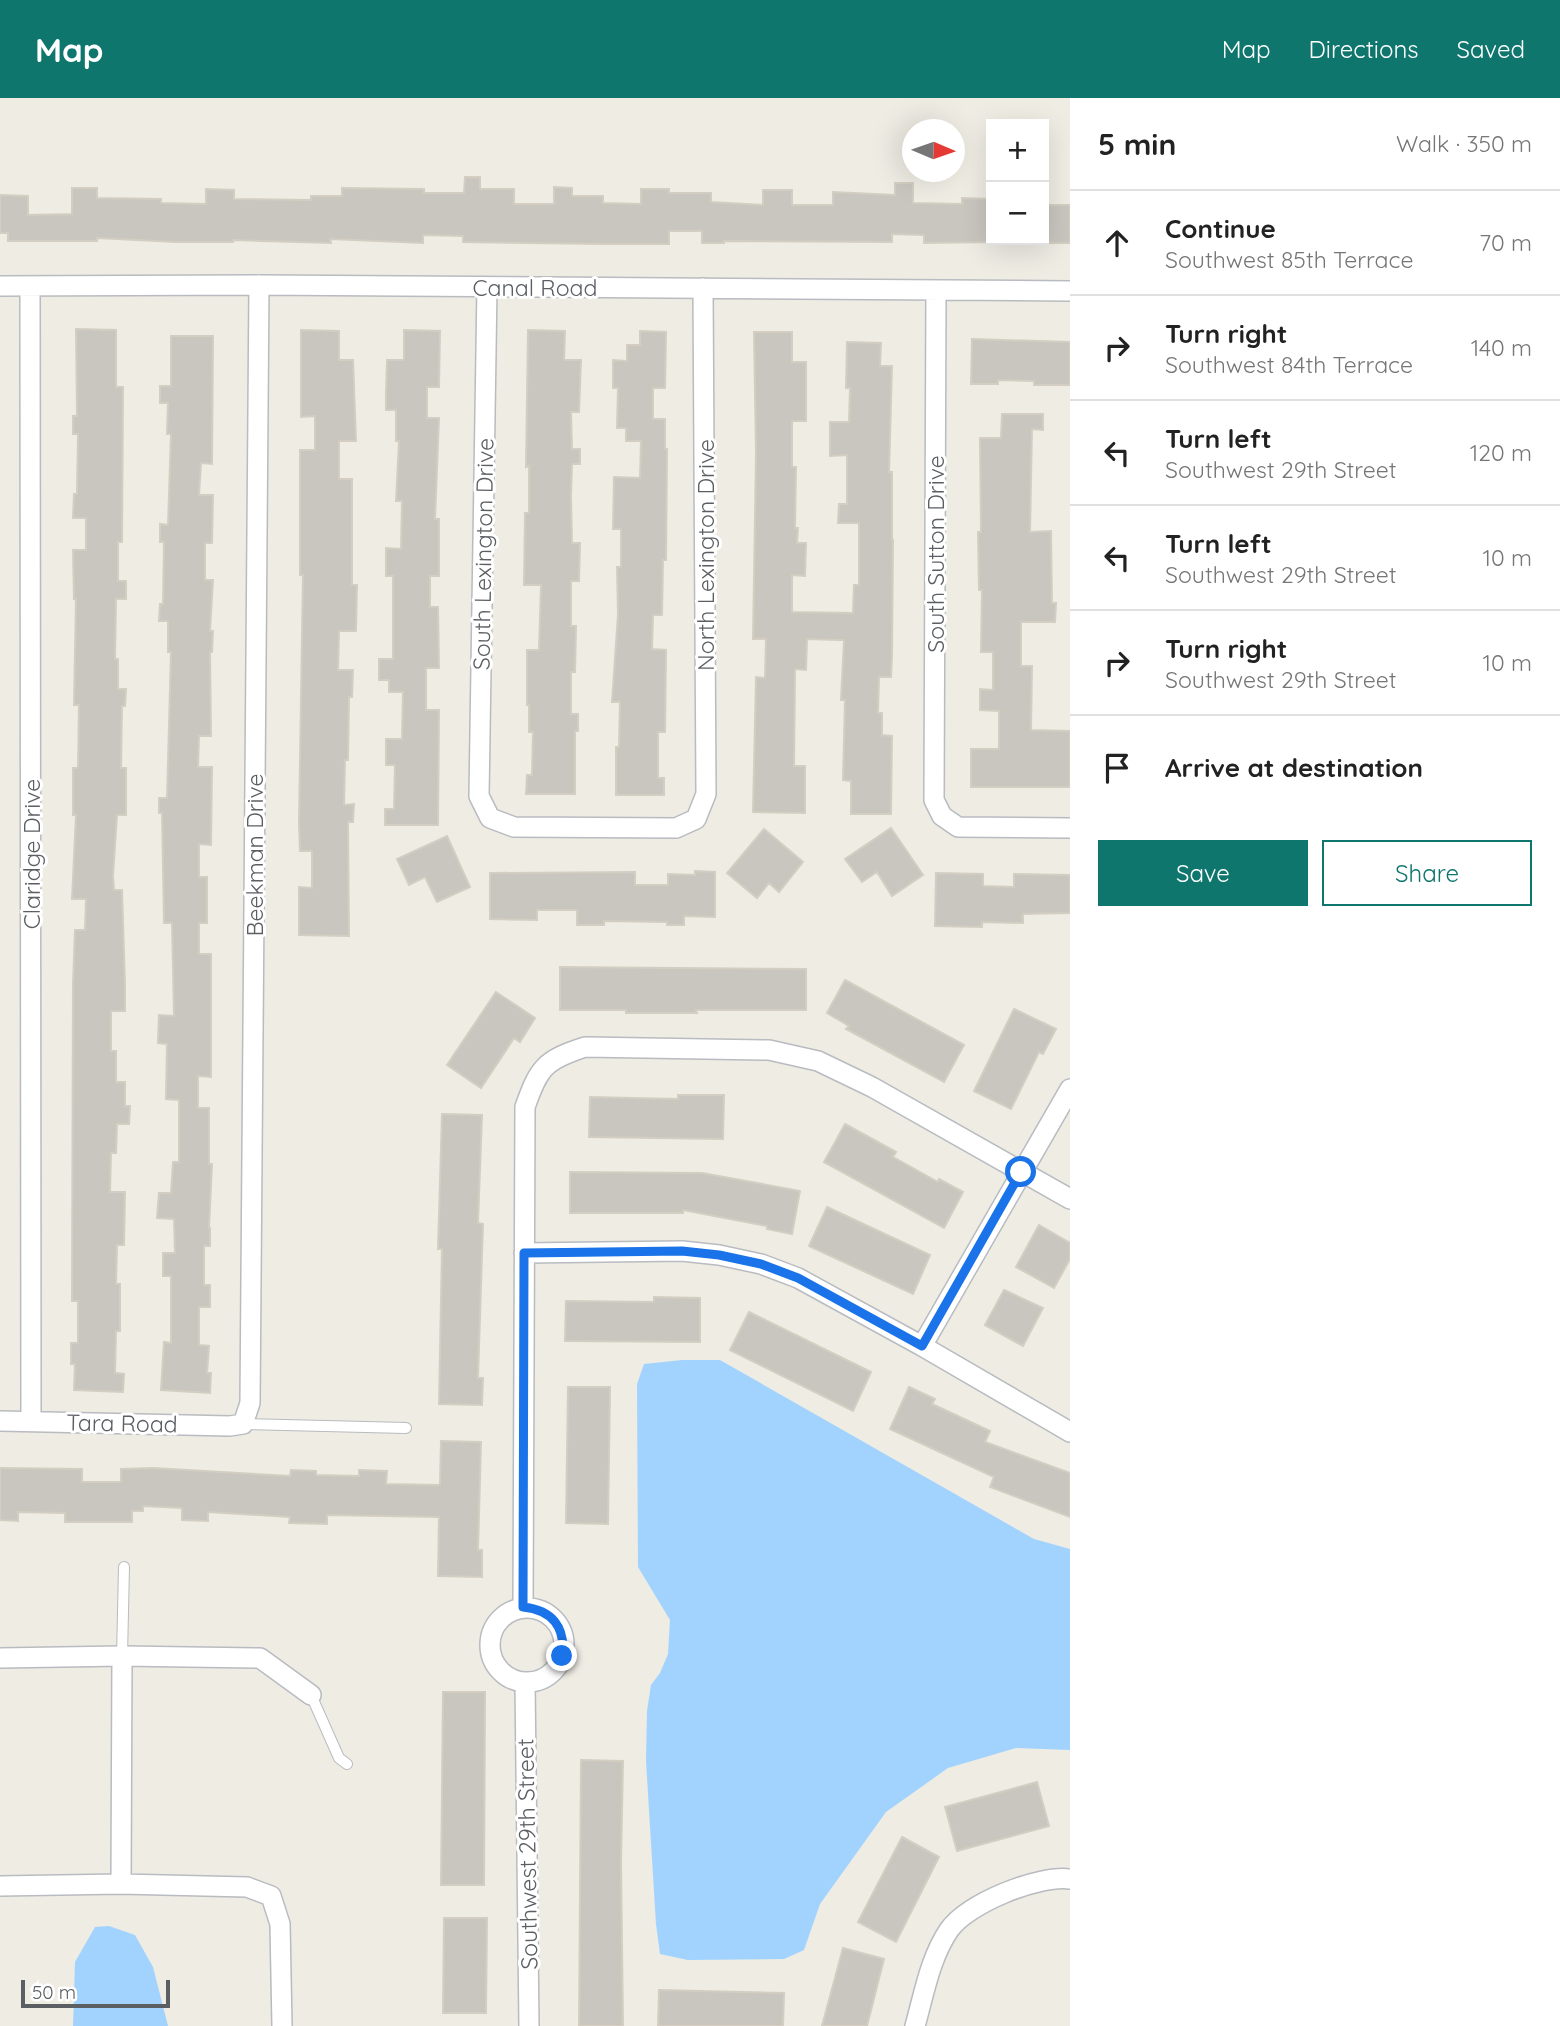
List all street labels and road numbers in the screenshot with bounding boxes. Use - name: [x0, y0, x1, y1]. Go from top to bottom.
- street label: Canal Road: [473, 273, 597, 302]
- street label: South Lexington Drive: [466, 438, 500, 670]
- street label: North Lexington Drive: [691, 439, 720, 671]
- street label: South Sutton Drive: [921, 455, 950, 653]
- street label: Beekman Drive: [240, 773, 269, 937]
- street label: Claridge Drive: [17, 779, 46, 929]
- street label: Tara Road: [66, 1408, 178, 1438]
- street label: Southwest 29th Street: [510, 1738, 544, 1970]

